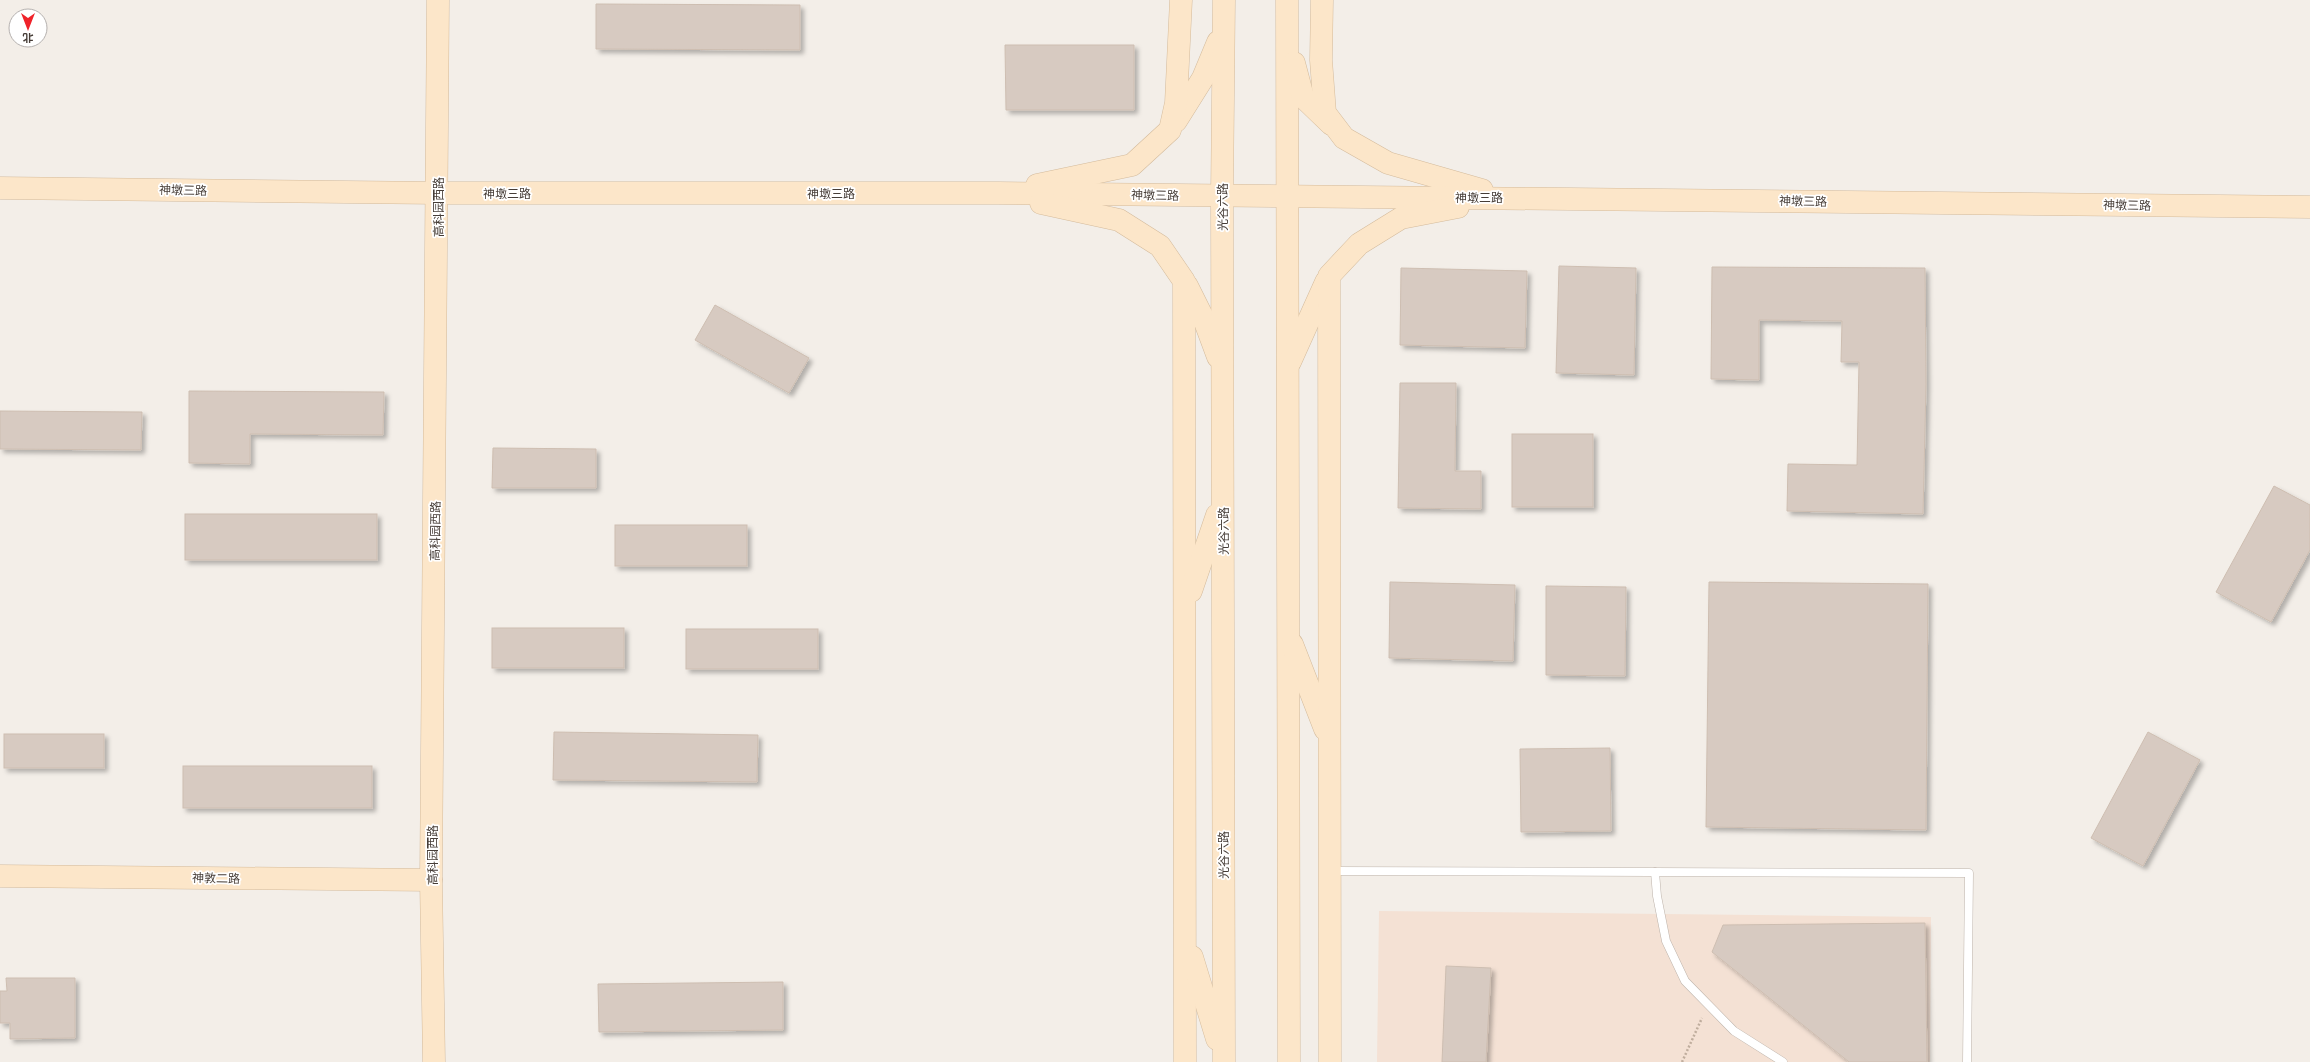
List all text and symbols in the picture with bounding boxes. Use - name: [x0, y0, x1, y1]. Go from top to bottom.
- north arrow: [8, 8, 48, 48]
- text: 北: [23, 32, 34, 45]
- street label: 高科园西路: [431, 177, 446, 237]
- street label: 神墩三路: [159, 182, 207, 198]
- street label: 光谷六路: [1215, 183, 1230, 231]
- street label: 神墩三路: [483, 186, 531, 201]
- street label: 神墩三路: [807, 186, 855, 201]
- street label: 神墩三路: [1131, 187, 1179, 203]
- street label: 神墩三路: [1455, 190, 1503, 205]
- street label: 神墩三路: [1779, 193, 1827, 209]
- street label: 神墩三路: [2103, 197, 2151, 213]
- street label: 高科园西路: [427, 501, 443, 561]
- street label: 光谷六路: [1216, 507, 1231, 555]
- street label: 高科园西路: [425, 825, 440, 885]
- street label: 光谷六路: [1216, 831, 1231, 879]
- street label: 神敦二路: [192, 870, 240, 886]

